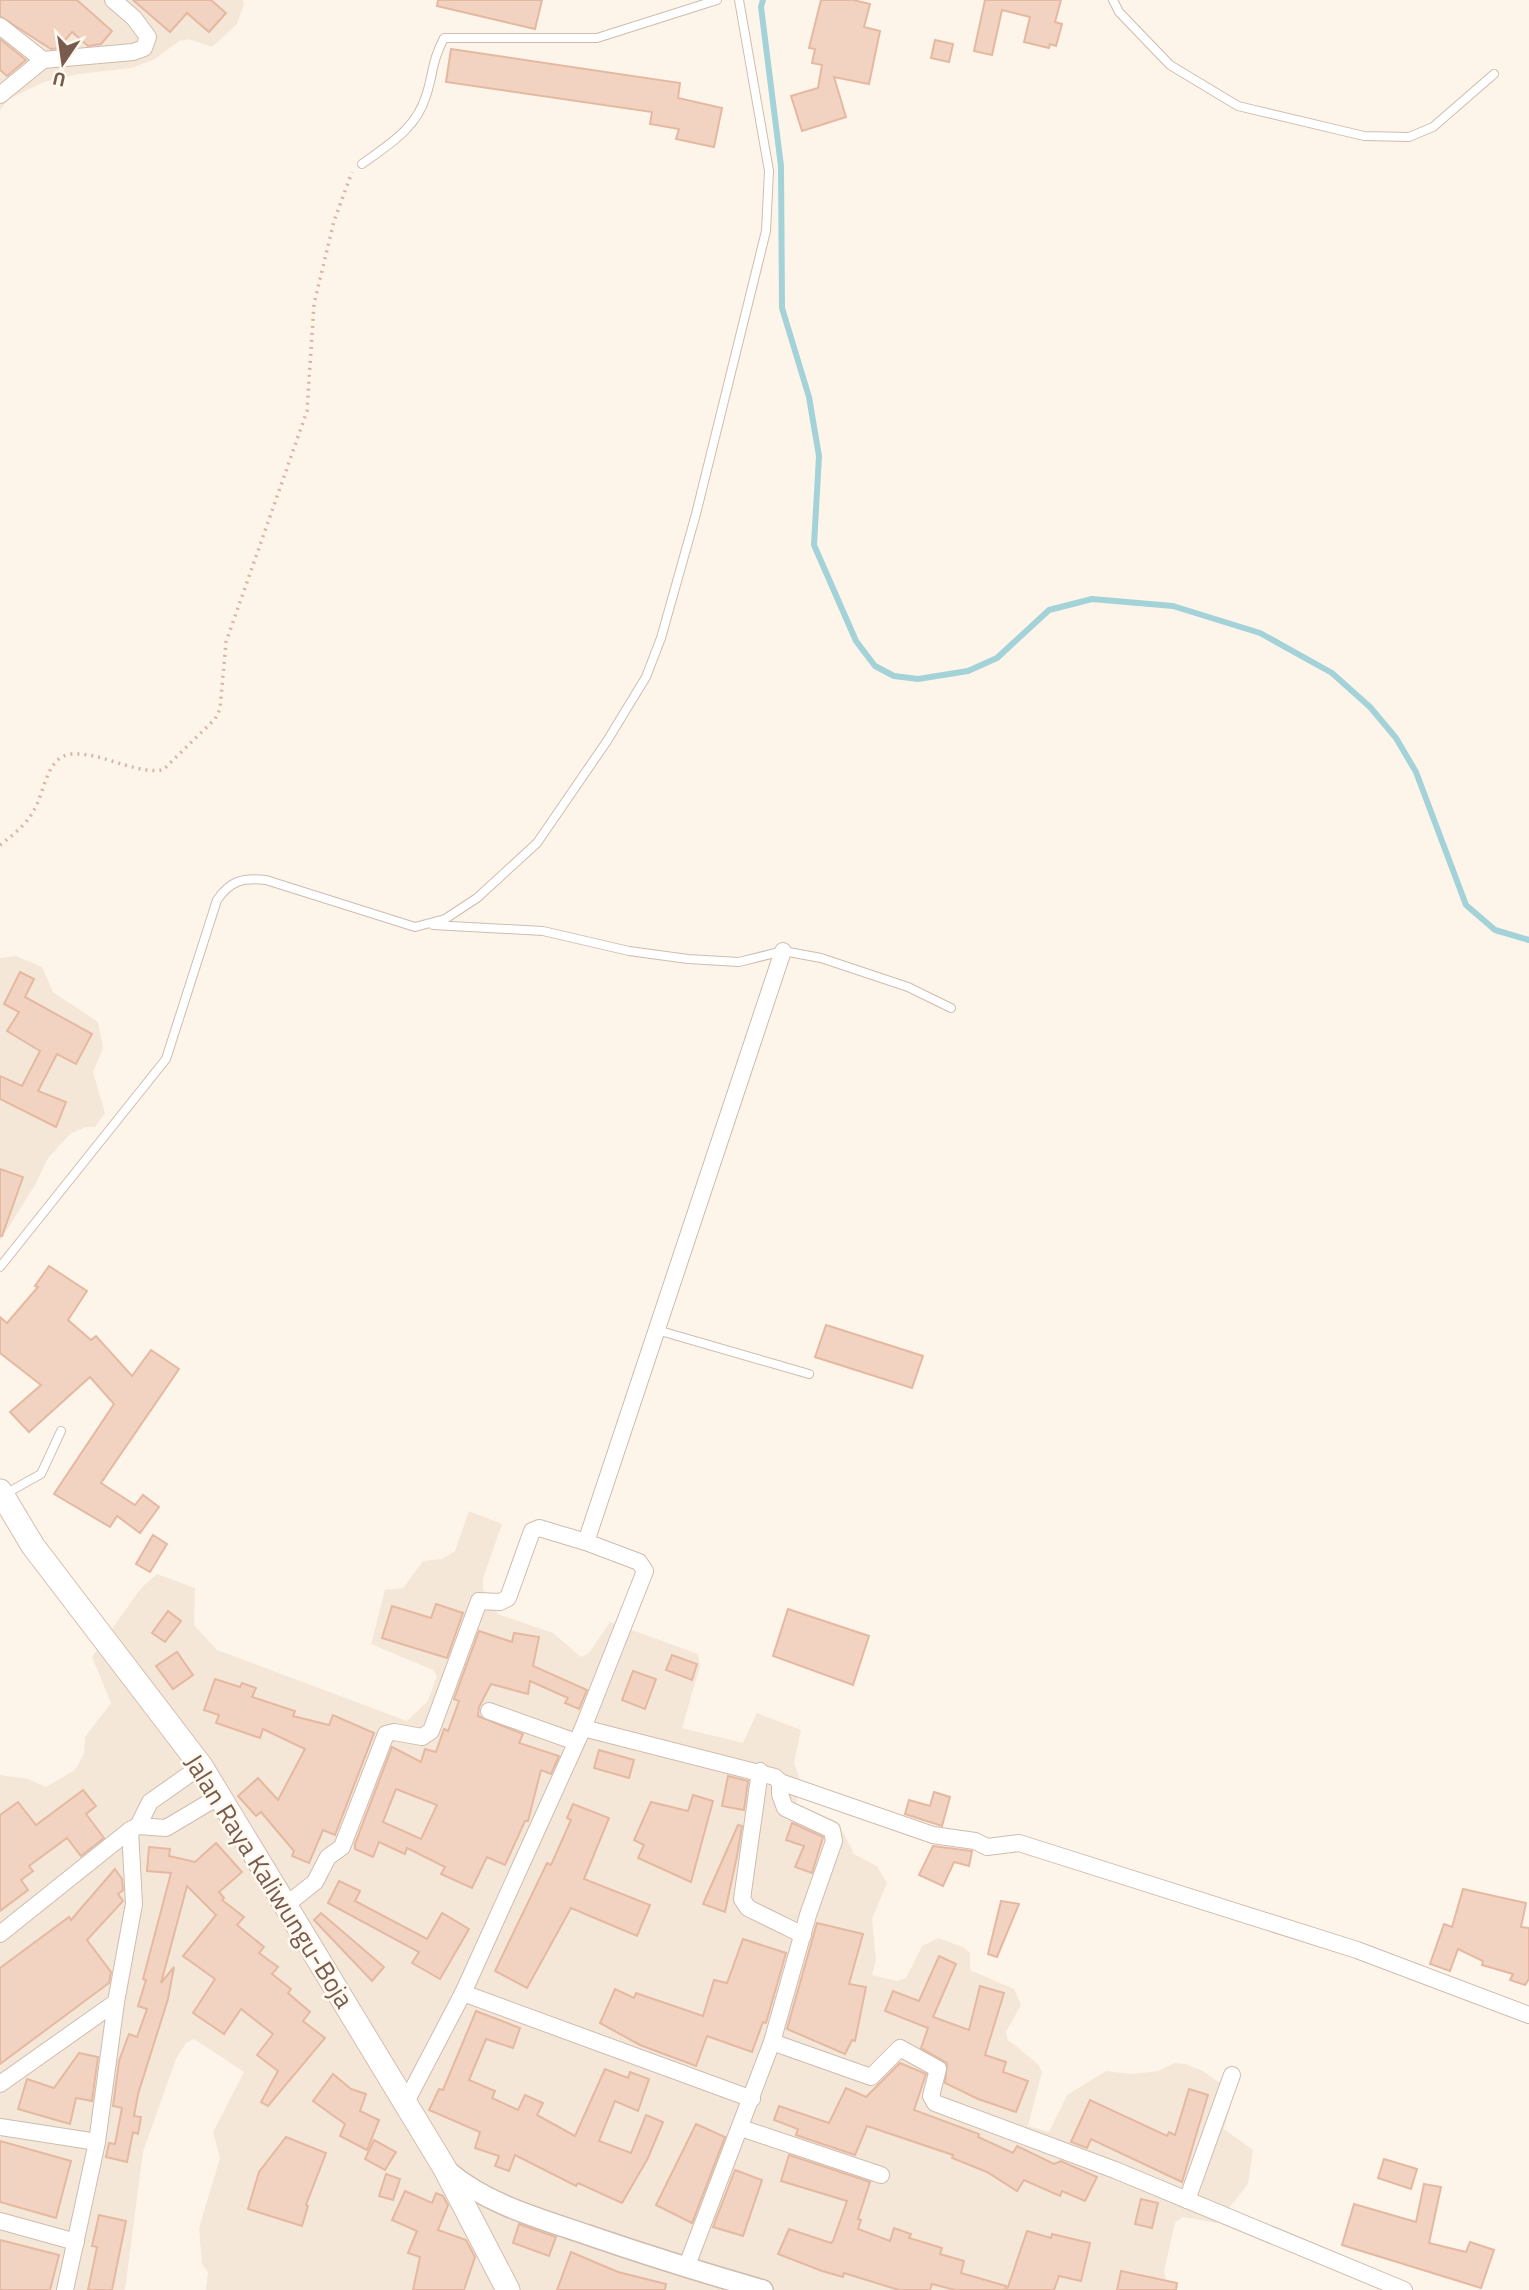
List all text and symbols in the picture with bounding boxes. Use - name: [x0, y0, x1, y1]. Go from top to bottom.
- north arrow: [28, 28, 98, 98]
- text: U: [50, 65, 68, 96]
- street label: Jalan Raya Kaliwungu-Boja: [175, 1746, 364, 2015]

